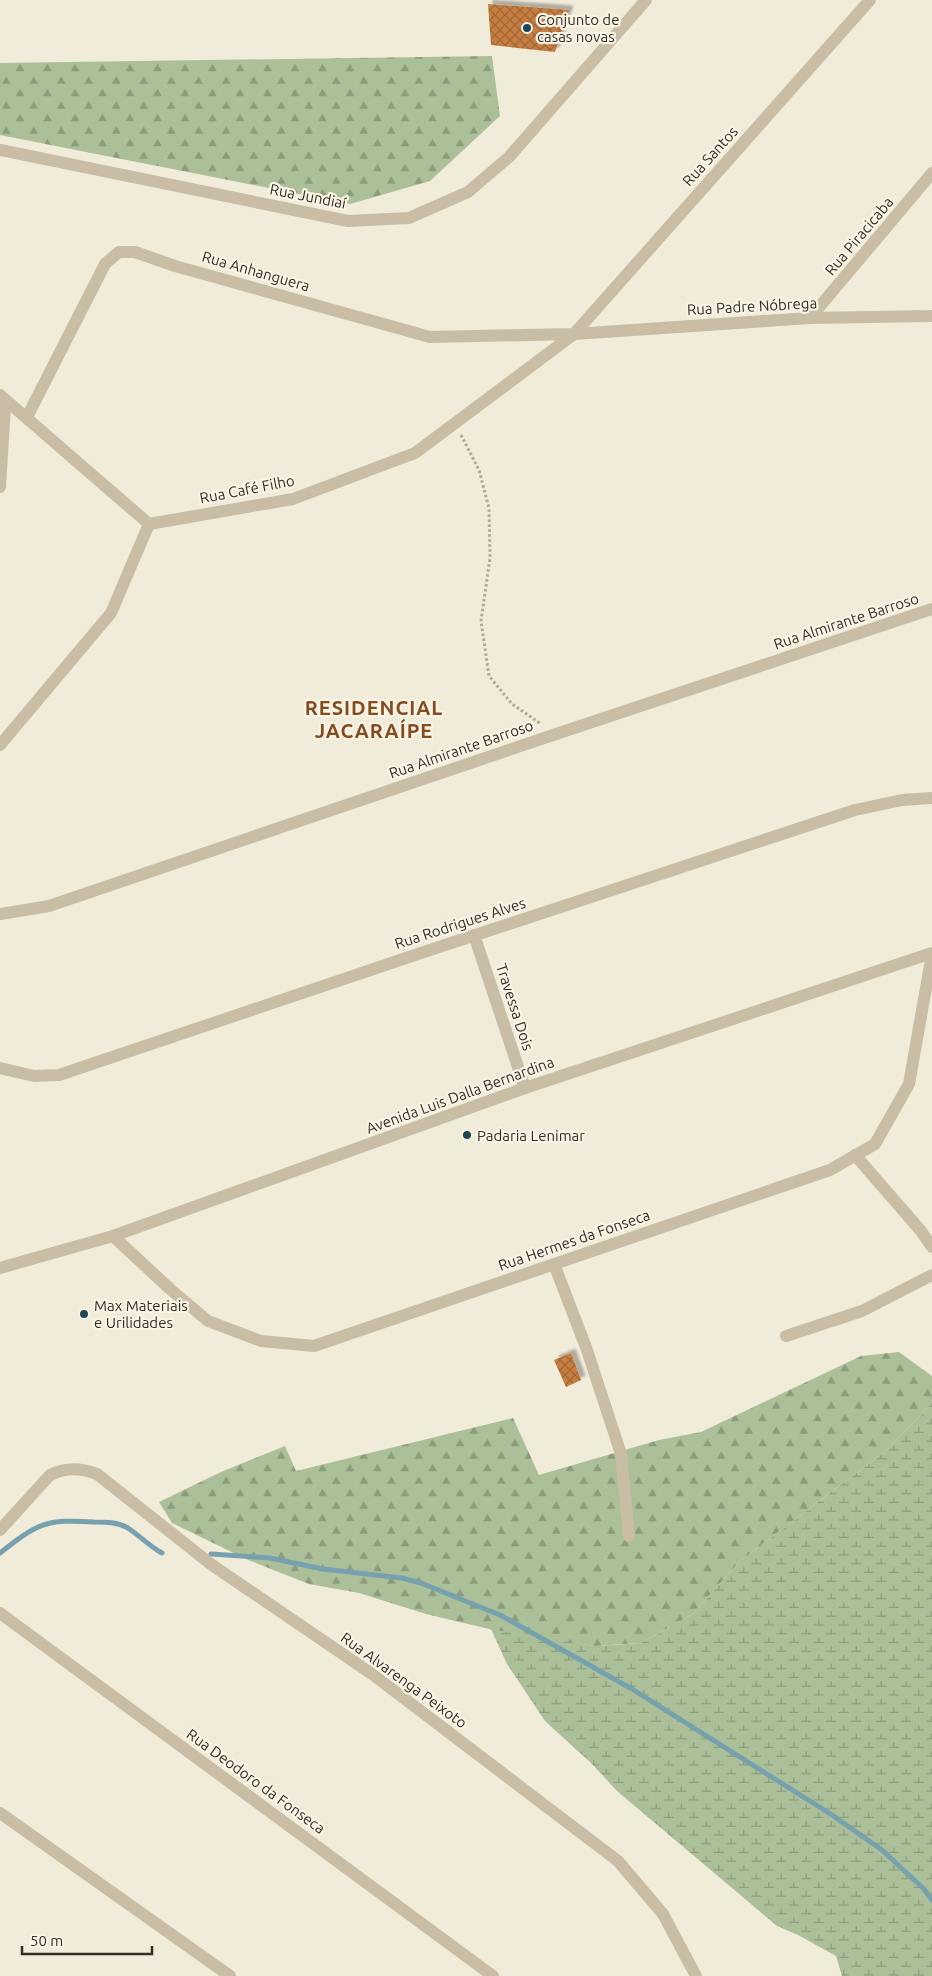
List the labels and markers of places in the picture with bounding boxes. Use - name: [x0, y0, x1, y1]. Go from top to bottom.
- place label: Conjunto de casas novas: [537, 11, 619, 45]
- marker: Conjunto de casas novas: [521, 22, 533, 34]
- place label: Padaria Lenimar: [477, 1127, 585, 1144]
- marker: Padaria Lenimar: [461, 1129, 473, 1141]
- place label: Max Materiais e Urilidades: [94, 1297, 188, 1331]
- marker: Max Materiais e Urilidades: [78, 1308, 90, 1320]

